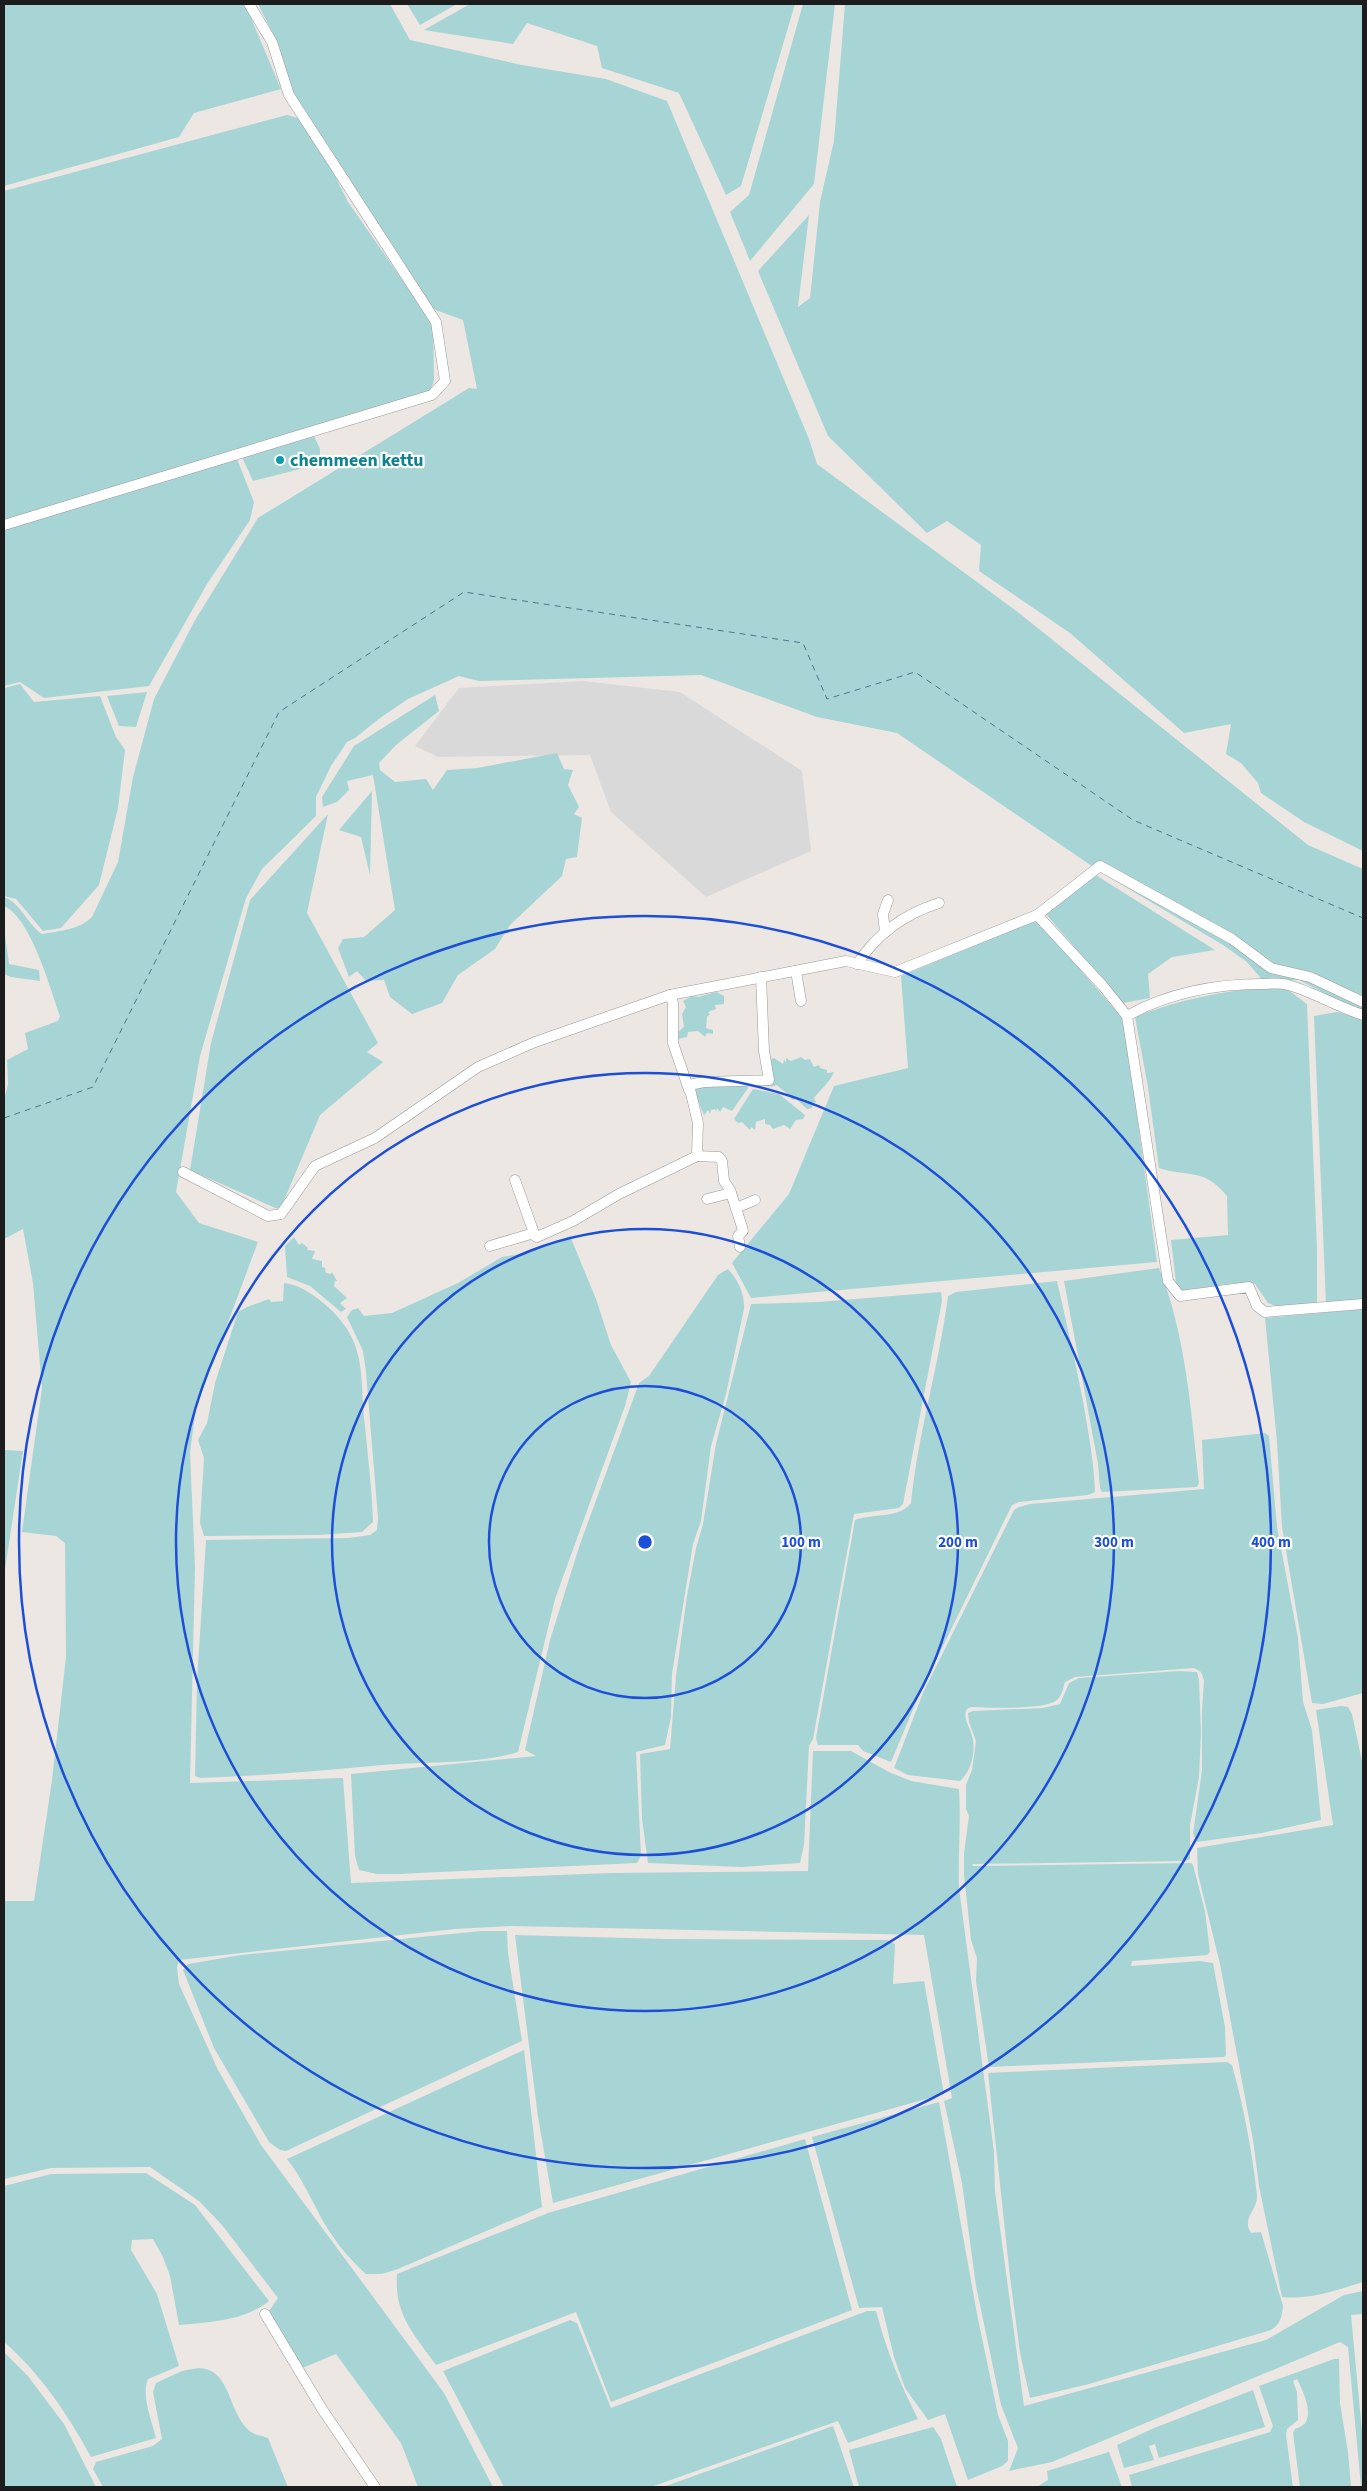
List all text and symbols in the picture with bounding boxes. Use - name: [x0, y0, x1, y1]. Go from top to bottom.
- place label: chemmeen kettu: [290, 448, 424, 473]
- marker: chemmeen kettu: [274, 454, 286, 466]
- text: 100 m: [781, 1532, 821, 1553]
- text: 200 m: [938, 1532, 978, 1553]
- text: 300 m: [1094, 1532, 1134, 1553]
- text: 400 m: [1251, 1532, 1291, 1553]
- centre of rings: [636, 1533, 654, 1551]

